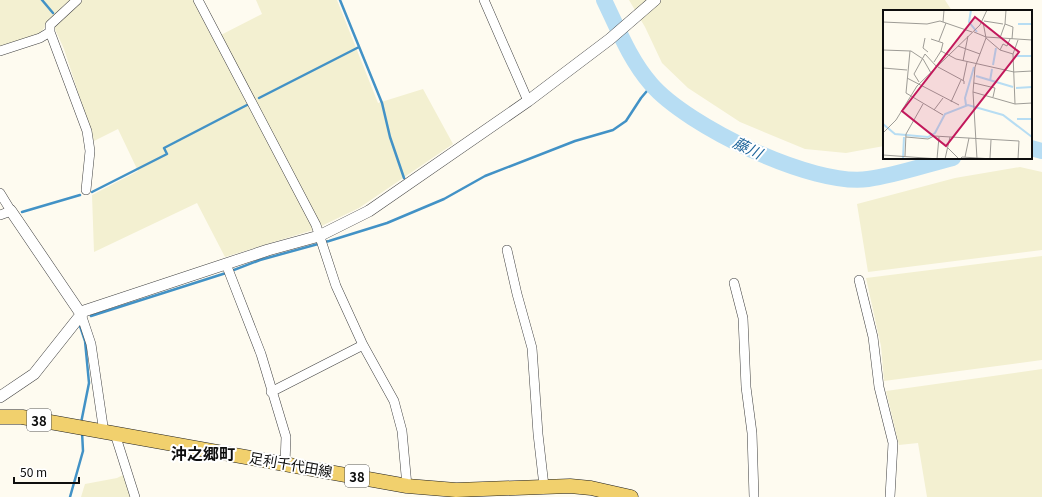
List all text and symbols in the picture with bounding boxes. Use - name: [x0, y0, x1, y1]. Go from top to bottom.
- inset map: [883, 10, 1032, 159]
- water label: 藤川: [730, 131, 768, 164]
- road number: 38: [27, 409, 51, 431]
- district label: 沖之郷町: [171, 441, 235, 465]
- street label: 足利千代田線: [248, 447, 334, 481]
- scale bar: [14, 459, 79, 485]
- text: 50 m: [20, 463, 47, 480]
- road number: 38: [345, 465, 369, 487]

